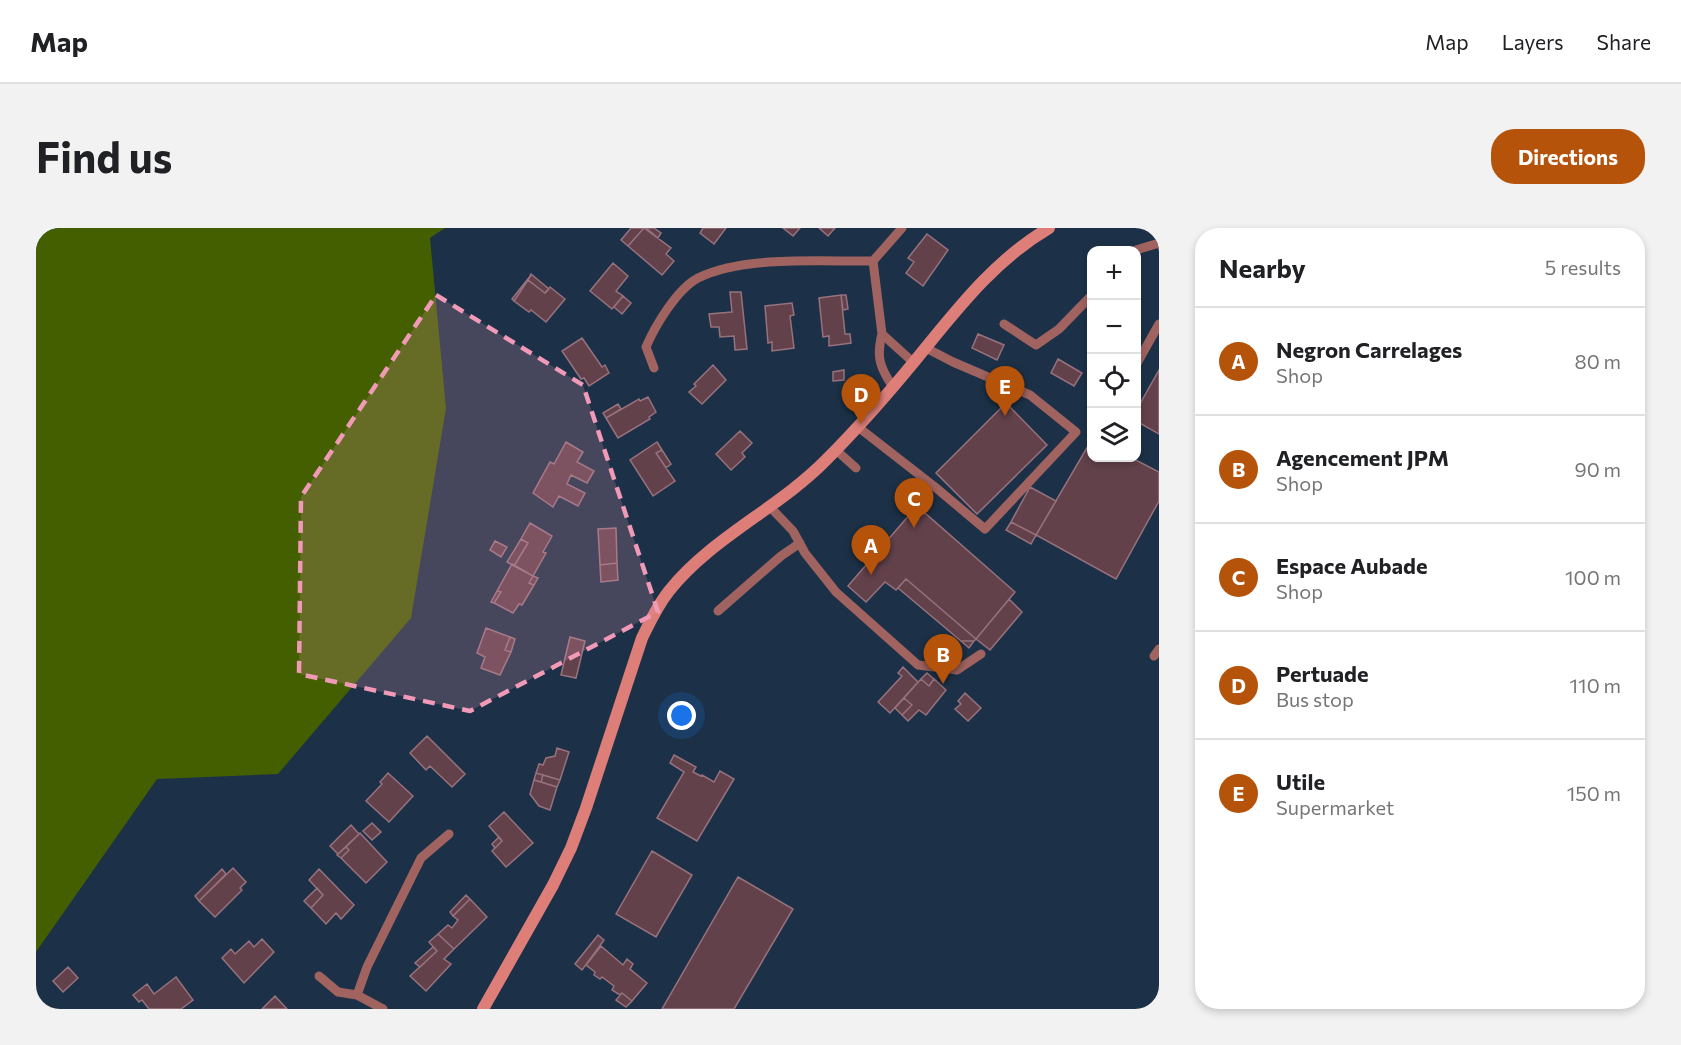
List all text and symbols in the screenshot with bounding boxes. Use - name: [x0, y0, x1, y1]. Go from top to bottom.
- text: Map: [30, 24, 88, 58]
- text: Map: [1425, 29, 1469, 54]
- text: Layers: [1502, 29, 1564, 54]
- text: Share: [1597, 29, 1651, 54]
- button: Directions: [1491, 129, 1645, 184]
- text: Find us: [36, 130, 172, 182]
- map controls: [1087, 246, 1141, 462]
- button: +: [1087, 246, 1141, 300]
- text: Nearby: [1219, 252, 1306, 283]
- text: 5 results: [1545, 255, 1621, 279]
- button: −: [1087, 300, 1141, 354]
- text: Negron Carrelages: [1276, 336, 1462, 363]
- text: A: [1231, 349, 1246, 373]
- text: 80 m: [1575, 349, 1621, 373]
- button: locate: [1087, 354, 1141, 408]
- text: Shop: [1276, 363, 1323, 387]
- pin: E: [986, 366, 1024, 416]
- pin: D: [842, 374, 880, 424]
- button: layers: [1087, 408, 1141, 462]
- text: Agencement JPM: [1276, 444, 1449, 471]
- text: B: [1232, 457, 1245, 481]
- text: 90 m: [1575, 457, 1621, 481]
- text: Shop: [1276, 471, 1323, 495]
- pin: C: [894, 478, 934, 528]
- pin: A: [852, 526, 890, 575]
- text: Espace Aubade: [1276, 552, 1428, 579]
- text: C: [1232, 565, 1245, 589]
- text: 100 m: [1565, 565, 1621, 589]
- text: Shop: [1276, 579, 1323, 603]
- pin: B: [924, 634, 962, 684]
- text: Pertuade: [1276, 660, 1369, 687]
- text: D: [1231, 673, 1246, 697]
- text: 110 m: [1570, 673, 1621, 697]
- text: Bus stop: [1276, 687, 1354, 711]
- your location: [667, 701, 696, 730]
- text: Utile: [1276, 768, 1325, 795]
- text: E: [1233, 781, 1244, 805]
- text: 150 m: [1567, 781, 1621, 805]
- text: Supermarket: [1276, 795, 1394, 819]

